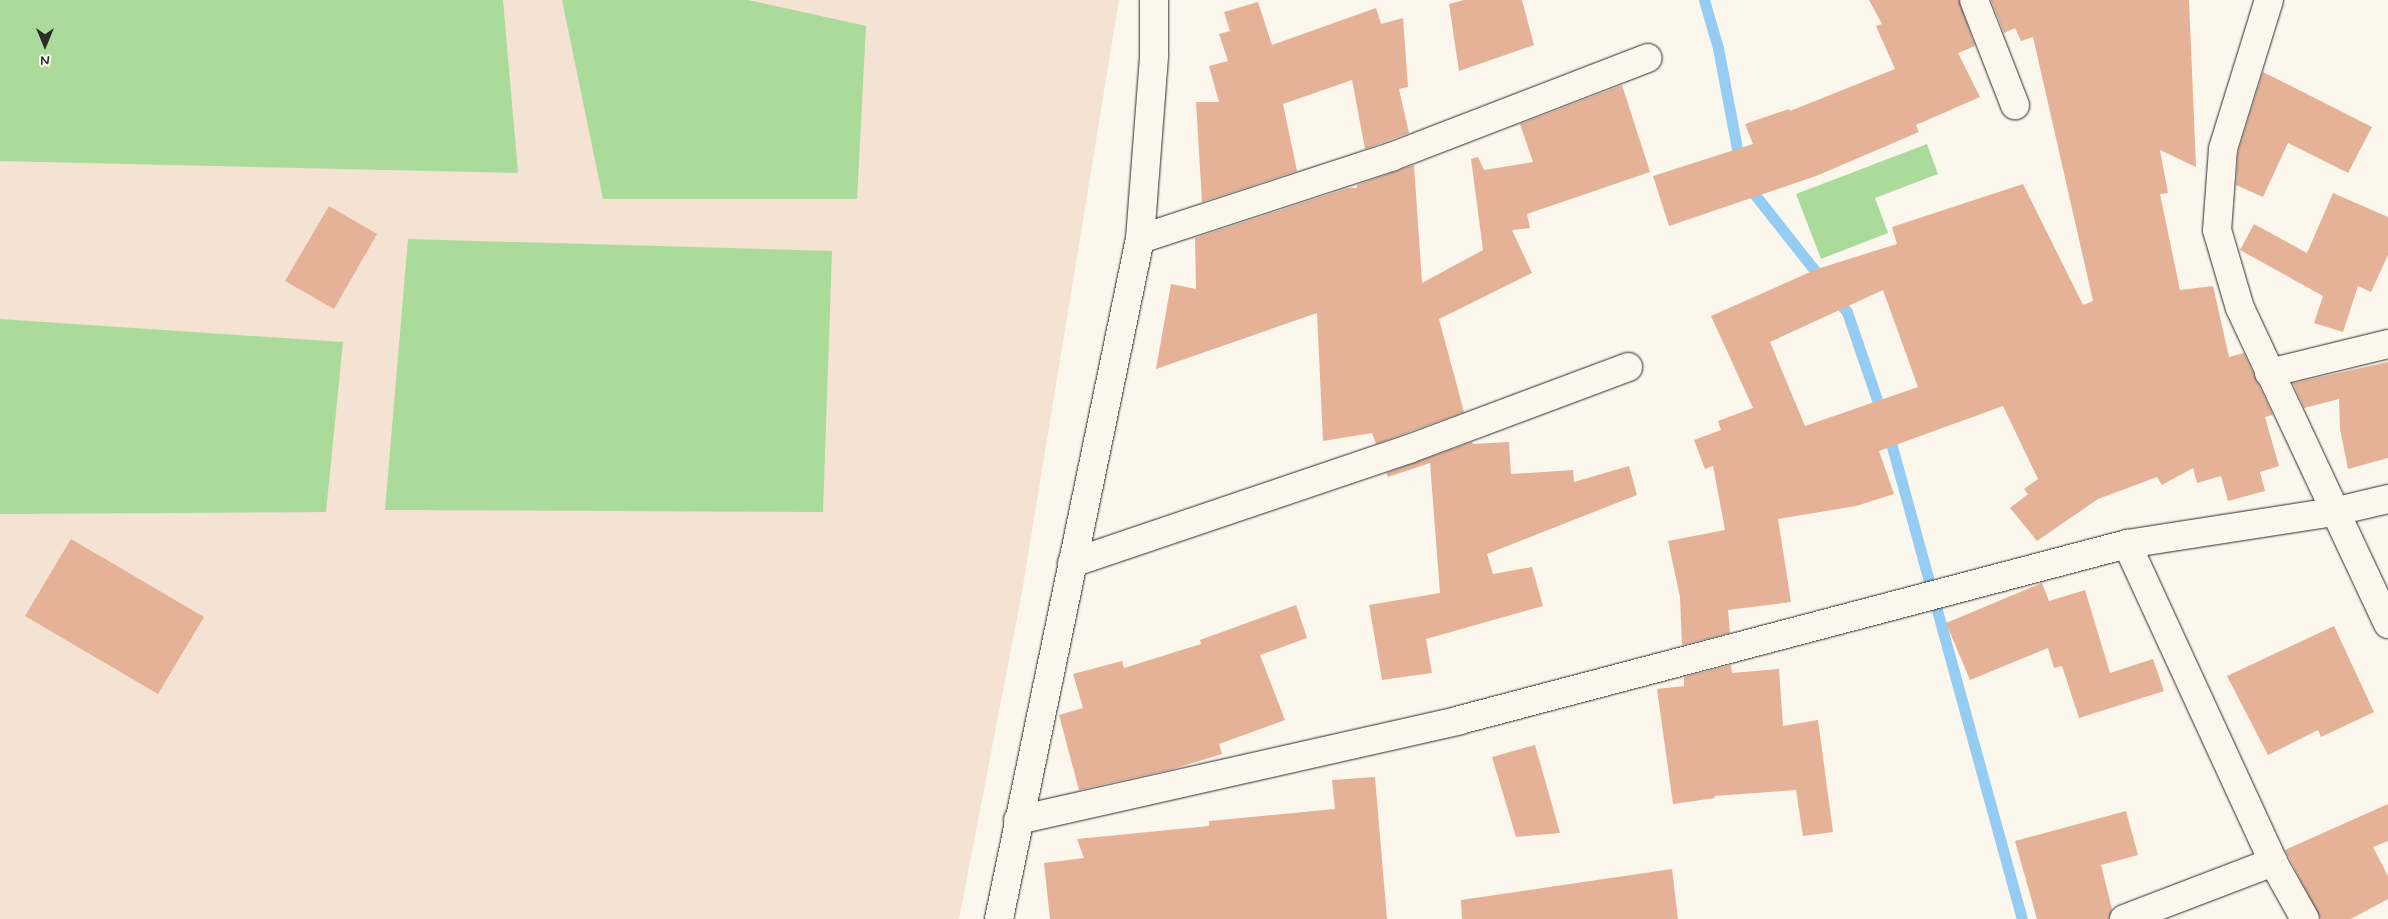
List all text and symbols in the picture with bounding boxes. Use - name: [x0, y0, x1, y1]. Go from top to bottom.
- north arrow: [20, 20, 70, 70]
- text: N: [40, 51, 50, 69]

